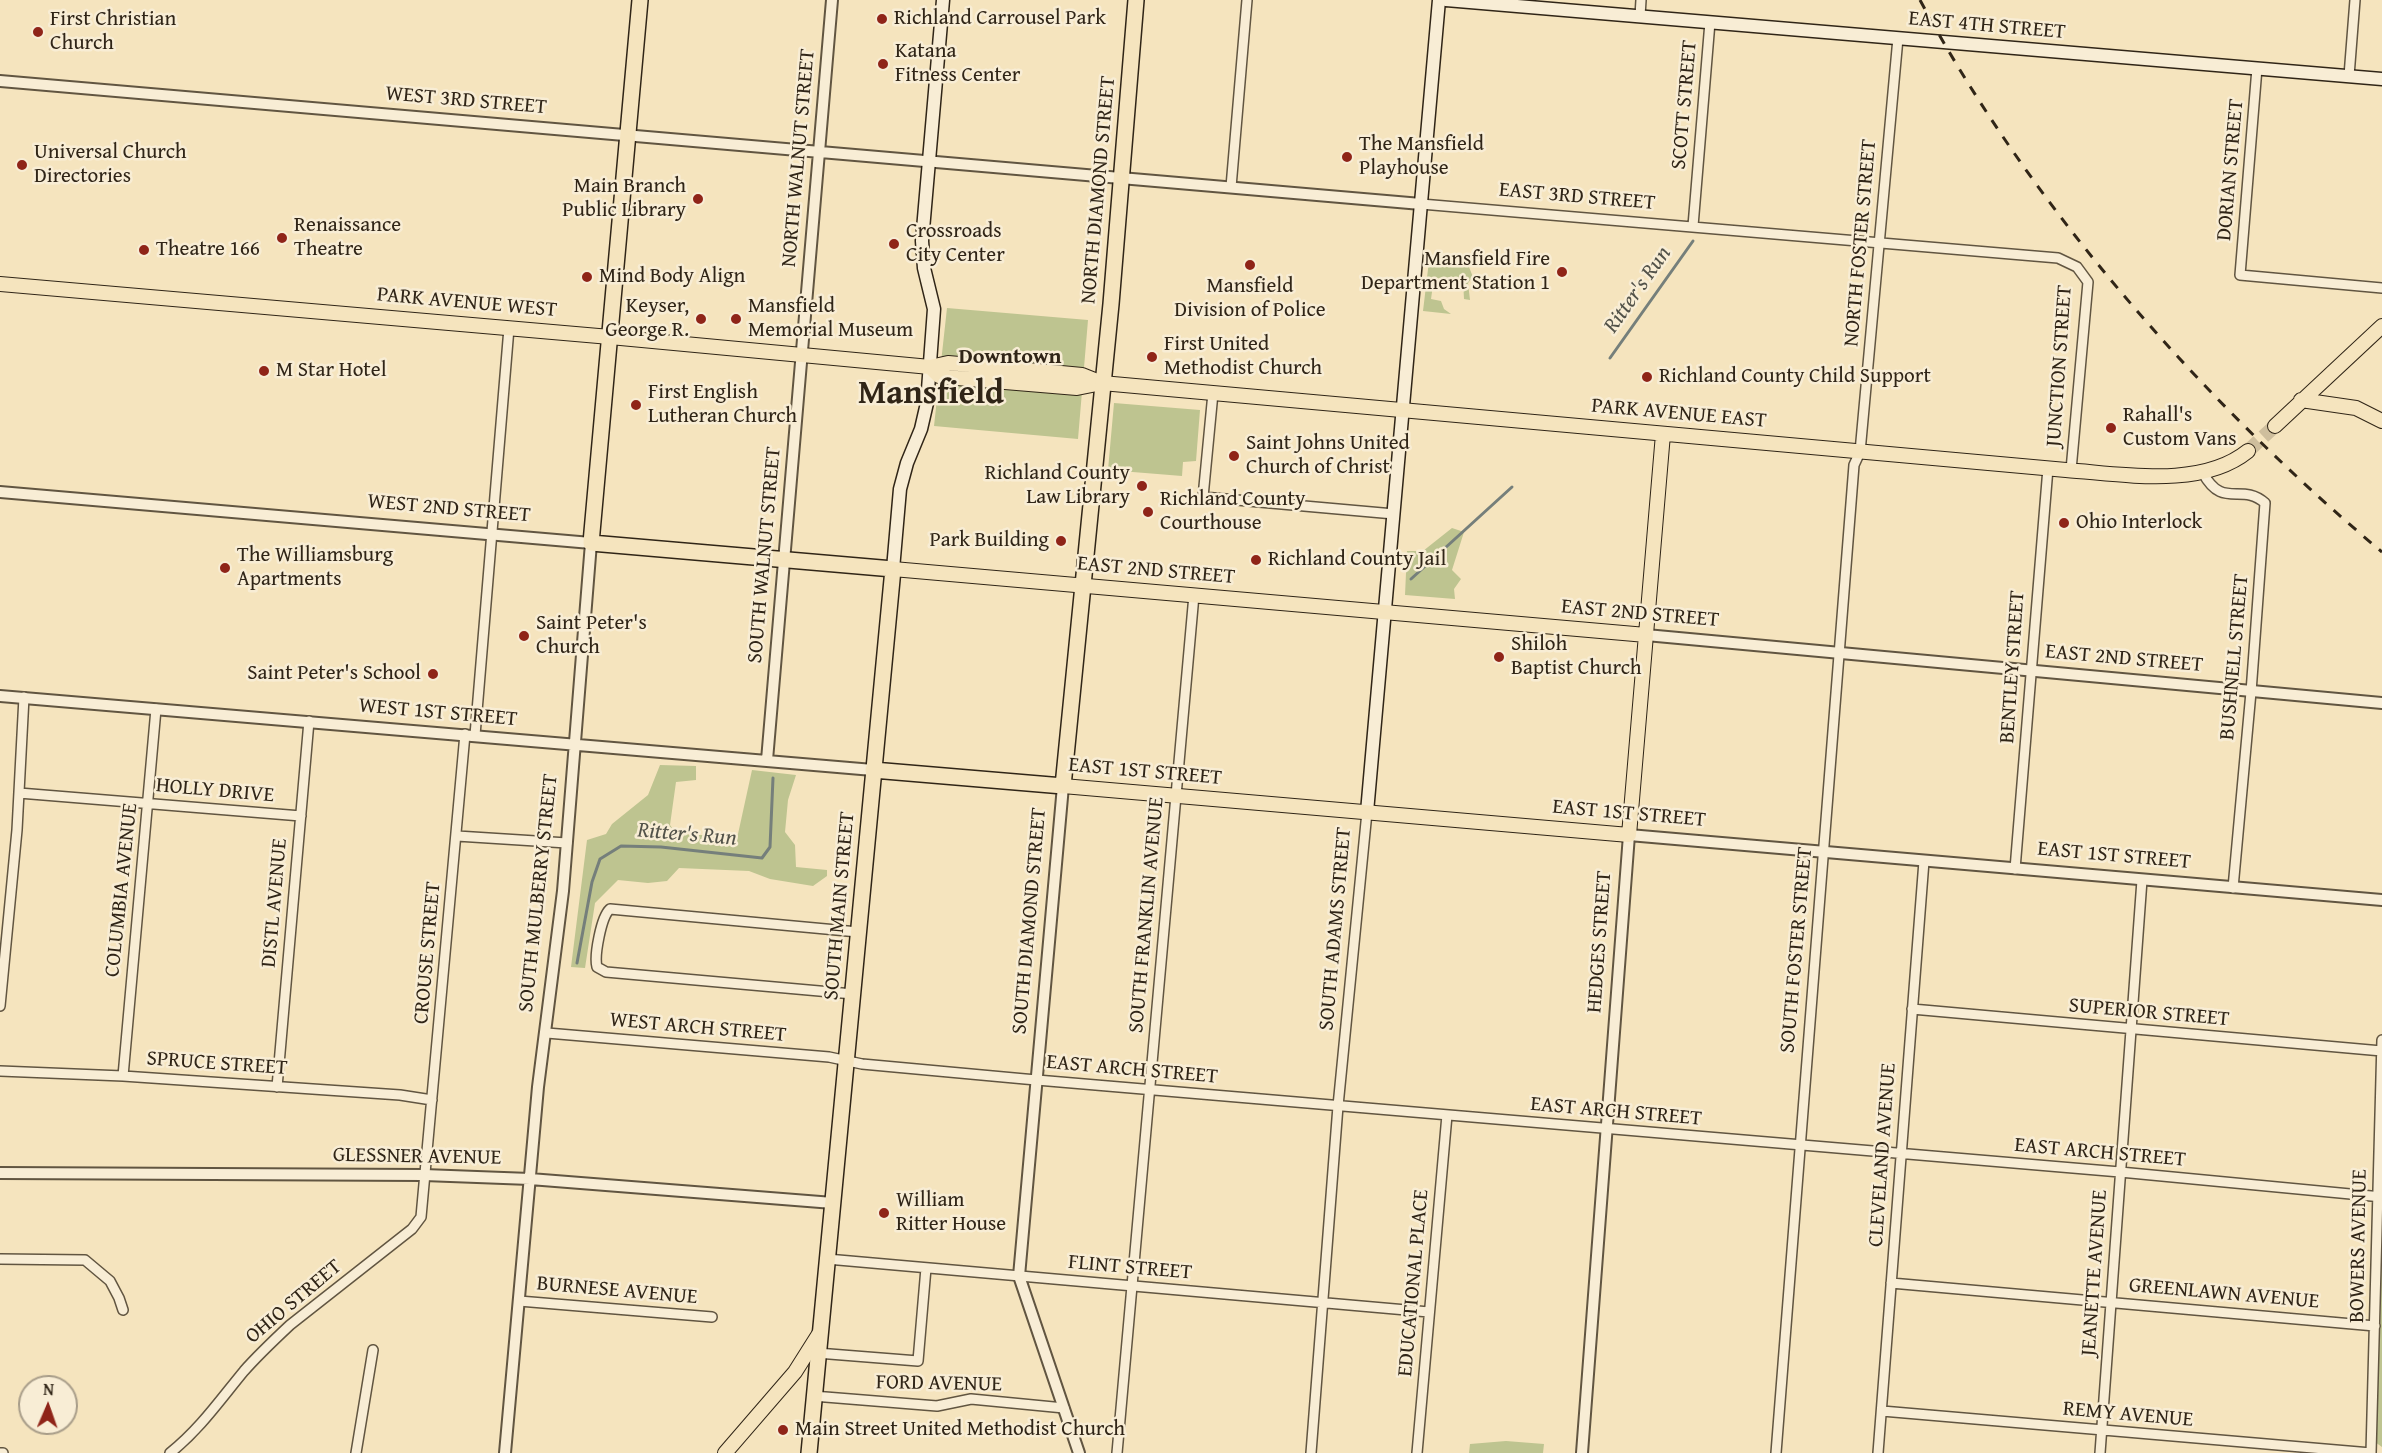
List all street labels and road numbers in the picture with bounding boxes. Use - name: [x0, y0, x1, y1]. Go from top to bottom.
- street label: EAST 4TH STREET: [1907, 7, 2067, 45]
- street label: SCOTT STREET: [1667, 39, 1703, 171]
- street label: NORTH WALNUT STREET: [777, 48, 821, 268]
- street label: NORTH DIAMOND STREET: [1076, 75, 1122, 305]
- street label: WEST 3RD STREET: [384, 81, 548, 121]
- street label: DORIAN STREET: [2212, 98, 2250, 242]
- street label: NORTH FOSTER STREET: [1839, 138, 1883, 348]
- street label: EAST 3RD STREET: [1498, 178, 1656, 216]
- street label: PARK AVENUE WEST: [376, 283, 558, 323]
- street label: JUNCTION STREET: [2042, 284, 2078, 448]
- street label: PARK AVENUE EAST: [1590, 394, 1768, 434]
- street label: SOUTH WALNUT STREET: [743, 446, 787, 664]
- street label: WEST 2ND STREET: [366, 489, 532, 529]
- street label: EAST 2ND STREET: [1076, 552, 1236, 590]
- street label: BUSHNELL STREET: [2215, 573, 2255, 741]
- street label: BENTLEY STREET: [1995, 590, 2031, 744]
- street label: EAST 2ND STREET: [1560, 595, 1720, 633]
- street label: EAST 2ND STREET: [2044, 640, 2204, 678]
- street label: WEST 1ST STREET: [358, 694, 518, 732]
- street label: EAST 1ST STREET: [1067, 753, 1223, 791]
- street label: HOLLY DRIVE: [155, 773, 275, 809]
- street label: SOUTH MULBERRY STREET: [514, 773, 564, 1013]
- street label: EAST 1ST STREET: [1551, 795, 1707, 833]
- street label: SOUTH FRANKLIN AVENUE: [1124, 796, 1170, 1034]
- street label: COLUMBIA AVENUE: [100, 802, 144, 978]
- street label: SOUTH DIAMOND STREET: [1008, 807, 1052, 1035]
- street label: SOUTH MAIN STREET: [819, 811, 861, 1001]
- street label: SOUTH ADAMS STREET: [1315, 826, 1357, 1032]
- street label: DISTL AVENUE: [257, 837, 293, 969]
- street label: EAST 1ST STREET: [2036, 837, 2192, 875]
- street label: SOUTH FOSTER STREET: [1775, 846, 1819, 1054]
- street label: HEDGES STREET: [1582, 870, 1618, 1014]
- street label: CROUSE STREET: [409, 881, 447, 1025]
- street label: SUPERIOR STREET: [2068, 993, 2230, 1033]
- street label: WEST ARCH STREET: [609, 1008, 787, 1048]
- street label: SPRUCE STREET: [146, 1047, 288, 1081]
- street label: EAST ARCH STREET: [1045, 1050, 1219, 1090]
- street label: CLEVELAND AVENUE: [1864, 1062, 1902, 1248]
- street label: EAST ARCH STREET: [1529, 1092, 1703, 1132]
- street label: EAST ARCH STREET: [2013, 1133, 2187, 1173]
- street label: GLESSNER AVENUE: [333, 1143, 501, 1171]
- street label: BOWERS AVENUE: [2345, 1169, 2373, 1323]
- street label: EDUCATIONAL PLACE: [1393, 1188, 1435, 1378]
- street label: JEANETTE AVENUE: [2077, 1189, 2113, 1357]
- street label: FLINT STREET: [1067, 1250, 1193, 1286]
- street label: OHIO STREET: [241, 1255, 347, 1349]
- street label: BURNESE AVENUE: [536, 1271, 698, 1311]
- street label: GREENLAWN AVENUE: [2128, 1273, 2320, 1315]
- street label: FORD AVENUE: [876, 1370, 1002, 1398]
- street label: REMY AVENUE: [2062, 1397, 2194, 1433]

